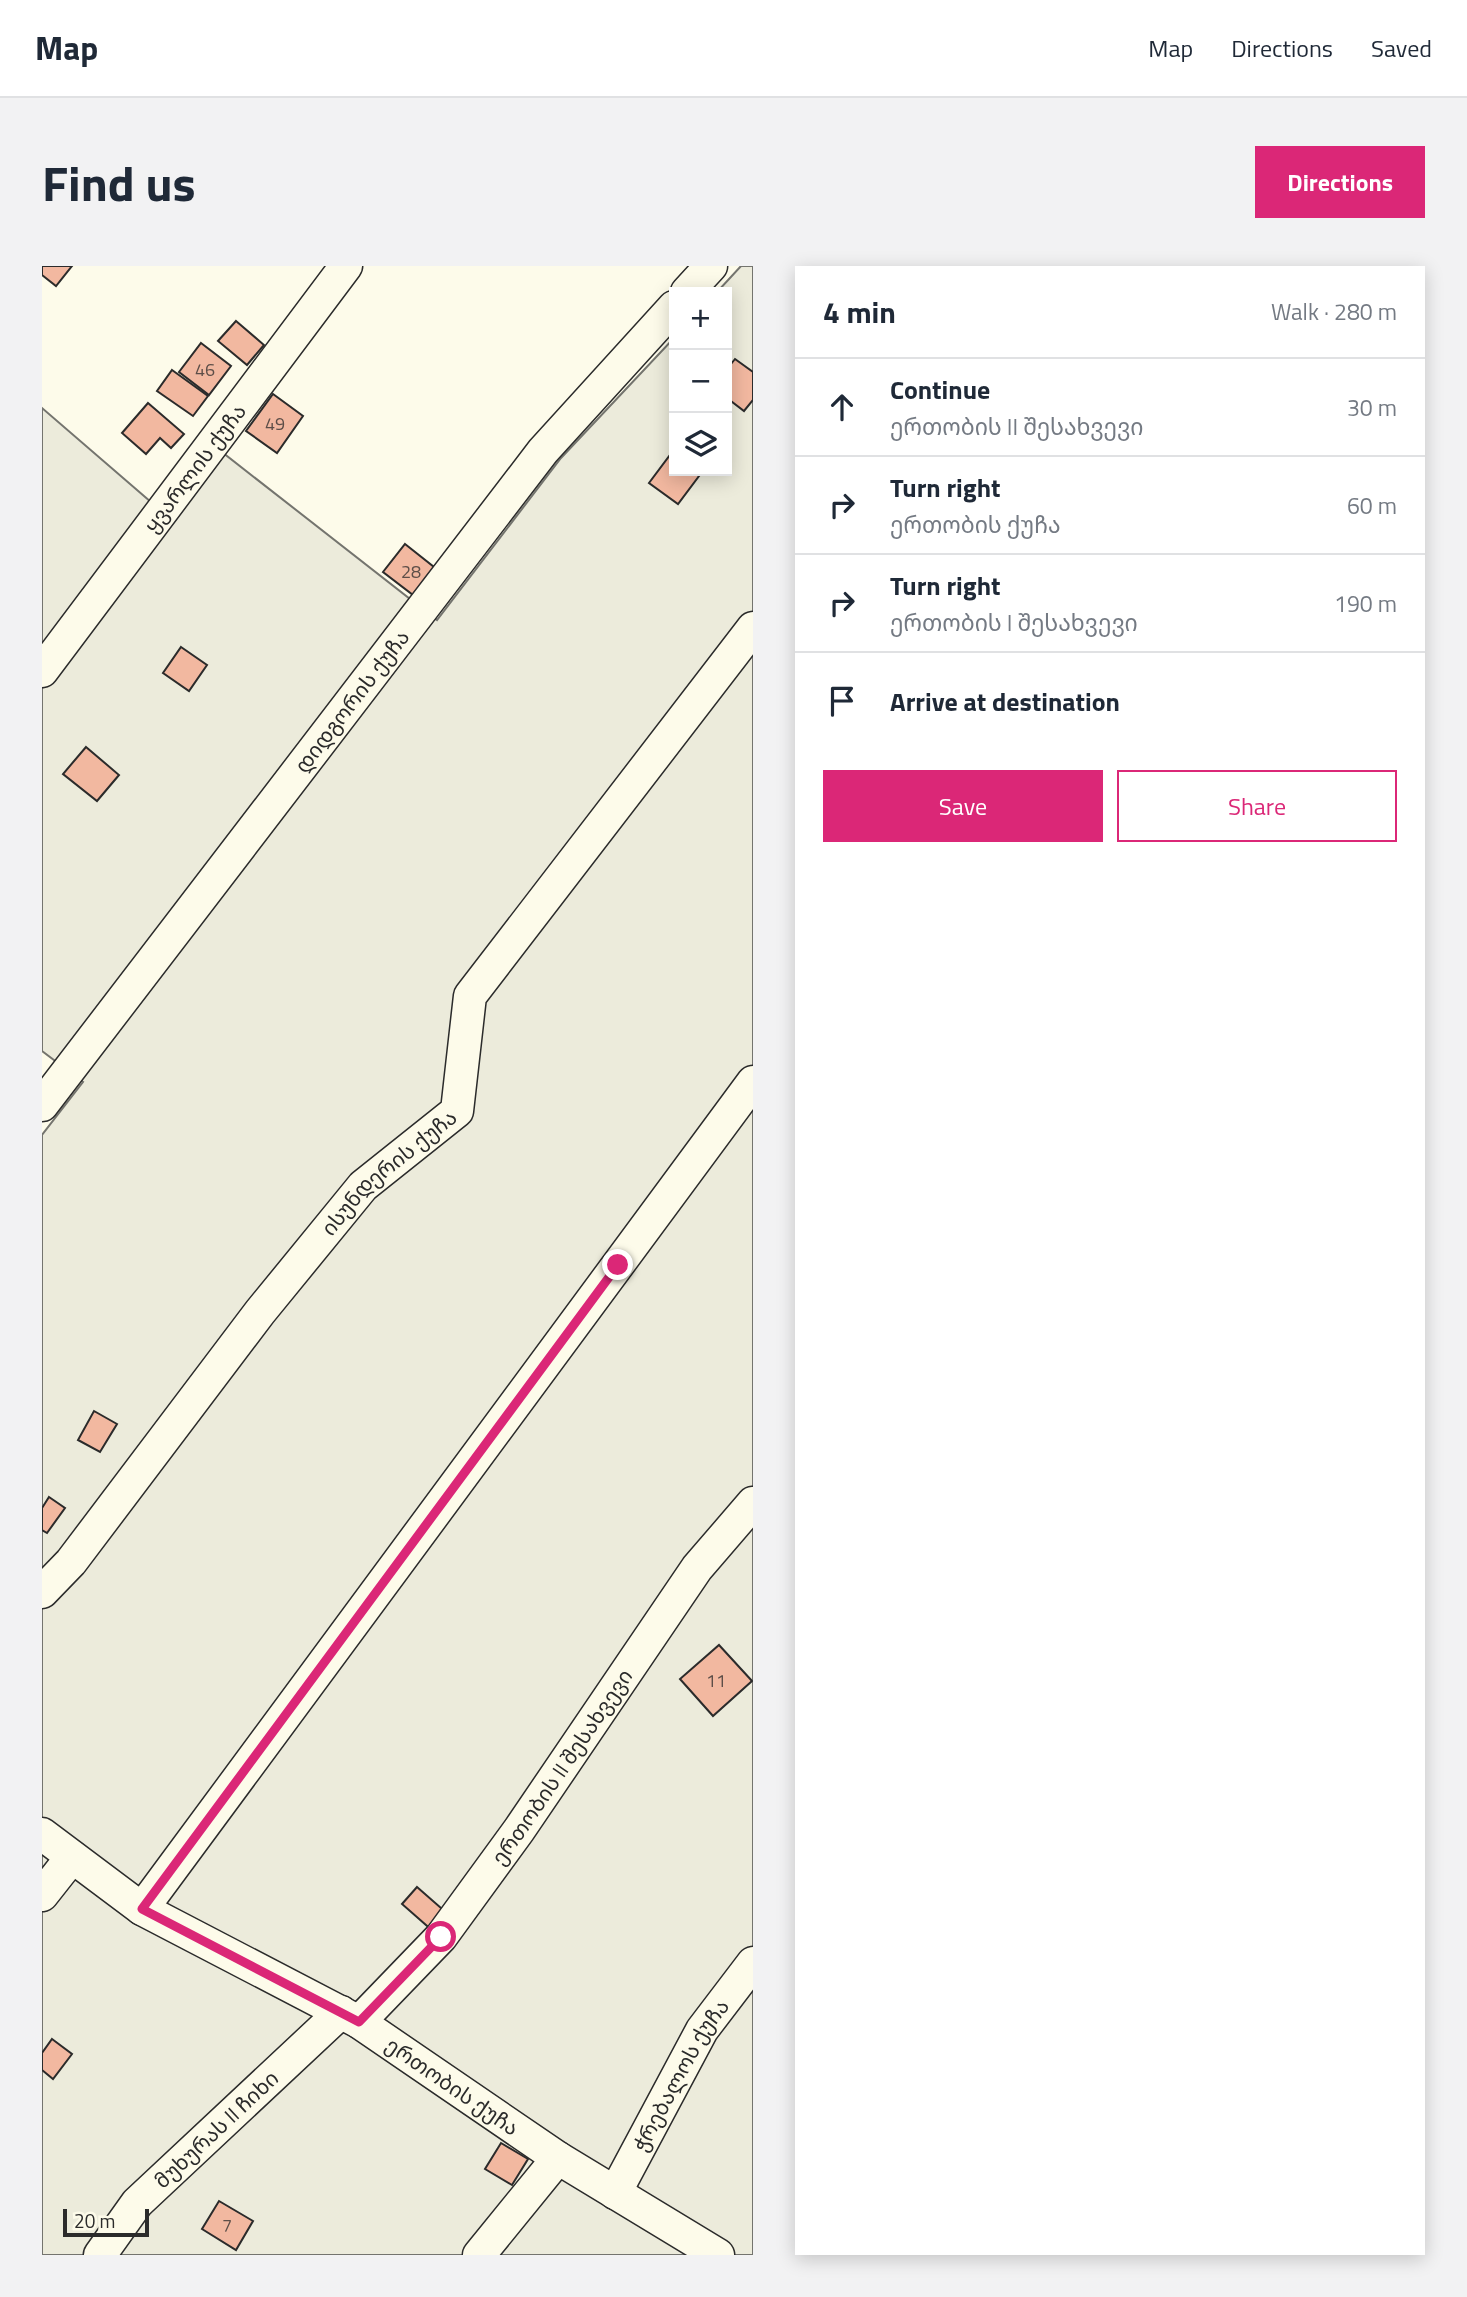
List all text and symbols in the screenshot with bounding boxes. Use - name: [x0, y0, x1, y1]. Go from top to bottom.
- text: Map: [35, 23, 98, 73]
- text: Map: [1148, 30, 1193, 66]
- text: Directions: [1231, 30, 1333, 66]
- text: Saved: [1371, 30, 1432, 66]
- text: Find us: [42, 145, 196, 220]
- button: Directions: [1255, 146, 1425, 218]
- map controls: [669, 287, 732, 476]
- button: +: [669, 287, 732, 350]
- text: 4 min: [823, 289, 896, 335]
- text: Walk · 280 m: [1271, 294, 1397, 329]
- button: −: [669, 350, 732, 413]
- house number: 46: [195, 356, 215, 383]
- text: Continue: [890, 370, 990, 409]
- icon: ahead: [823, 388, 861, 426]
- text: 30 m: [1347, 390, 1397, 425]
- street label: ყვარლის ქუჩა: [135, 397, 254, 539]
- text: ერთობის II შესახვევი: [890, 409, 1143, 444]
- house number: 49: [265, 410, 285, 437]
- button: layers: [669, 413, 732, 476]
- text: Turn right: [890, 468, 1001, 507]
- icon: right: [823, 486, 861, 524]
- text: 60 m: [1347, 488, 1397, 523]
- text: ერთობის ქუჩა: [890, 507, 1061, 542]
- house number: 28: [401, 558, 421, 585]
- text: Turn right: [890, 566, 1001, 605]
- icon: right: [823, 584, 861, 622]
- text: 190 m: [1334, 586, 1397, 621]
- text: ერთობის I შესახვევი: [890, 605, 1138, 640]
- street label: დიდგორის ქუჩა: [286, 623, 417, 779]
- icon: arrive: [823, 682, 861, 720]
- text: Arrive at destination: [890, 682, 1120, 721]
- button: Save: [823, 770, 1103, 842]
- button: Share: [1117, 770, 1397, 842]
- street label: ისუნდერის ქუჩა: [313, 1101, 464, 1242]
- route end: [602, 1249, 633, 1280]
- street label: ერთობის II შესახვევი: [483, 1662, 640, 1871]
- house number: 11: [706, 1667, 726, 1694]
- route start: [425, 1921, 456, 1952]
- street label: ჭრებალოს ქუჩა: [624, 1992, 736, 2157]
- street label: ერთობის ქუჩა: [379, 2029, 526, 2143]
- street label: მუხურას II ჩიხი: [146, 2063, 285, 2196]
- scale bar: [63, 2206, 149, 2238]
- text: 20 m: [74, 2206, 115, 2235]
- house number: 7: [222, 2212, 232, 2239]

